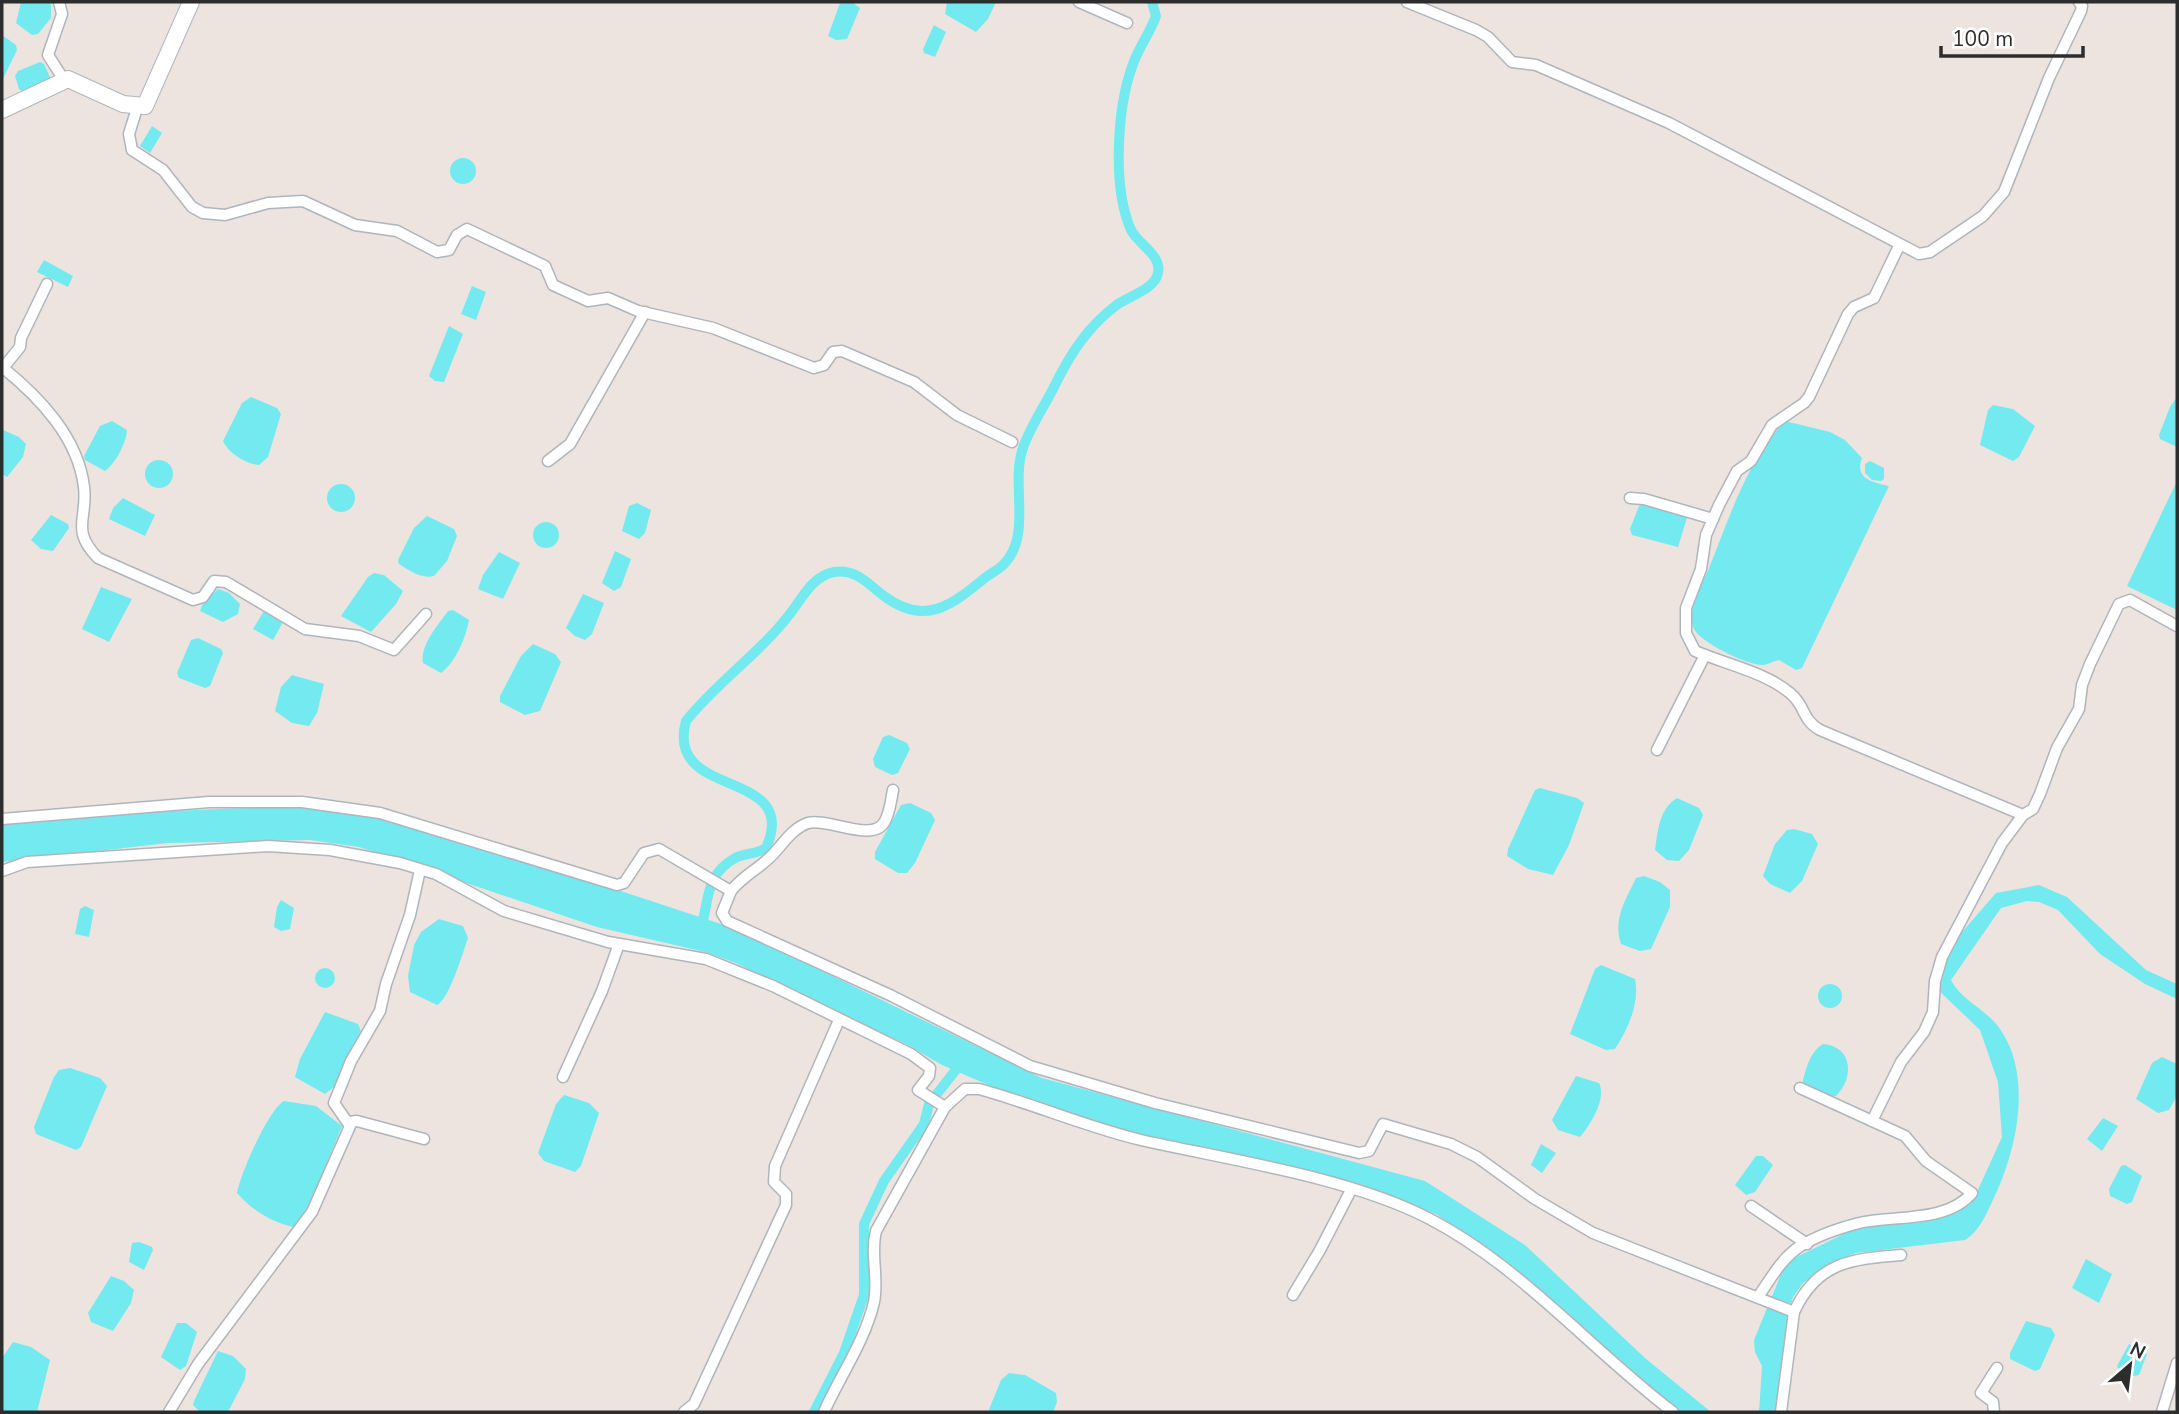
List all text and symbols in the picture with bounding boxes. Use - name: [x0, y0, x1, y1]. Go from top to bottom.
- scale bar: [1941, 14, 2083, 58]
- text: 100 m: [1952, 25, 2013, 53]
- north arrow: [2095, 1330, 2165, 1400]
- text: N: [2125, 1336, 2150, 1366]

